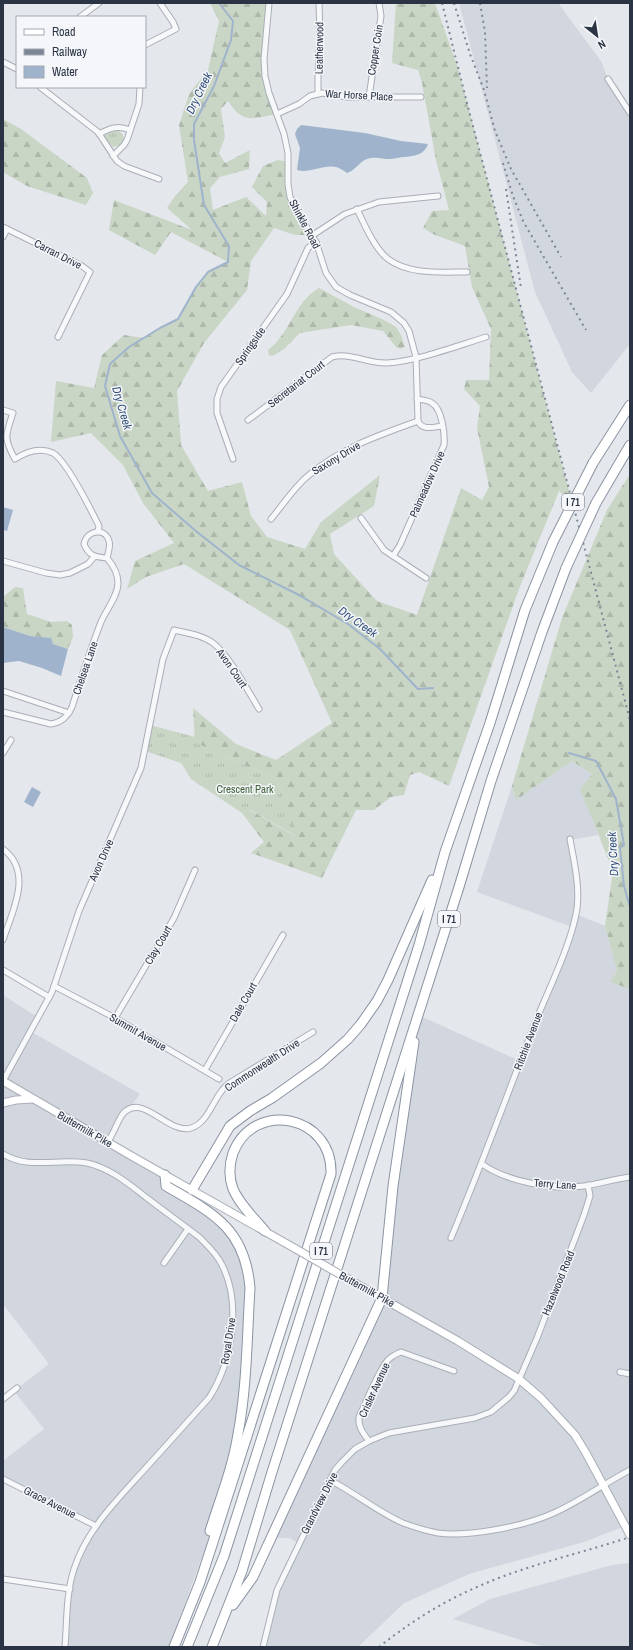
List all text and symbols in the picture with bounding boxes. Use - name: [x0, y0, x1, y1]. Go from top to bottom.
- legend: [16, 16, 146, 88]
- north arrow: [577, 16, 617, 56]
- street label: Leatherwood: [312, 22, 326, 74]
- text: Road: [52, 24, 76, 40]
- street label: Copper Coin: [364, 24, 386, 76]
- text: N: [596, 37, 608, 52]
- text: Railway: [52, 44, 87, 60]
- text: Water: [52, 64, 79, 80]
- water label: Dry Creek: [182, 69, 216, 116]
- street label: War Horse Place: [325, 86, 393, 104]
- street label: Shinkle Road: [286, 197, 324, 251]
- street label: Carran Drive: [32, 236, 84, 272]
- street label: Springside: [232, 324, 268, 368]
- street label: Secretariat Court: [265, 357, 328, 411]
- water label: Dry Creek: [108, 385, 136, 433]
- street label: Saxony Drive: [309, 438, 363, 478]
- street label: Palmeadow Drive: [406, 449, 448, 519]
- road number: I 71: [562, 494, 584, 510]
- water label: Dry Creek: [335, 603, 382, 642]
- street label: Chelsea Lane: [69, 639, 101, 697]
- street label: Avon Court: [213, 645, 251, 691]
- park label: Crescent Park: [216, 782, 274, 796]
- water label: Dry Creek: [604, 830, 622, 877]
- street label: Avon Drive: [85, 837, 116, 884]
- road number: I 71: [438, 911, 460, 927]
- street label: Clay Court: [141, 923, 175, 967]
- street label: Dale Court: [226, 979, 260, 1024]
- street label: Summit Avenue: [107, 1010, 169, 1054]
- street label: Ritchie Avenue: [511, 1010, 545, 1072]
- street label: Commonwealth Drive: [222, 1036, 302, 1094]
- street label: Buttermilk Pike: [55, 1108, 115, 1150]
- street label: Terry Lane: [533, 1176, 577, 1192]
- road number: I 71: [310, 1243, 332, 1259]
- street label: Hazelwood Road: [539, 1249, 577, 1317]
- street label: Buttermilk Pike: [337, 1268, 397, 1310]
- street label: Royal Drive: [217, 1317, 239, 1365]
- street label: Crisler Avenue: [355, 1360, 393, 1420]
- street label: Grandview Drive: [297, 1470, 341, 1536]
- street label: Grace Avenue: [21, 1483, 79, 1521]

